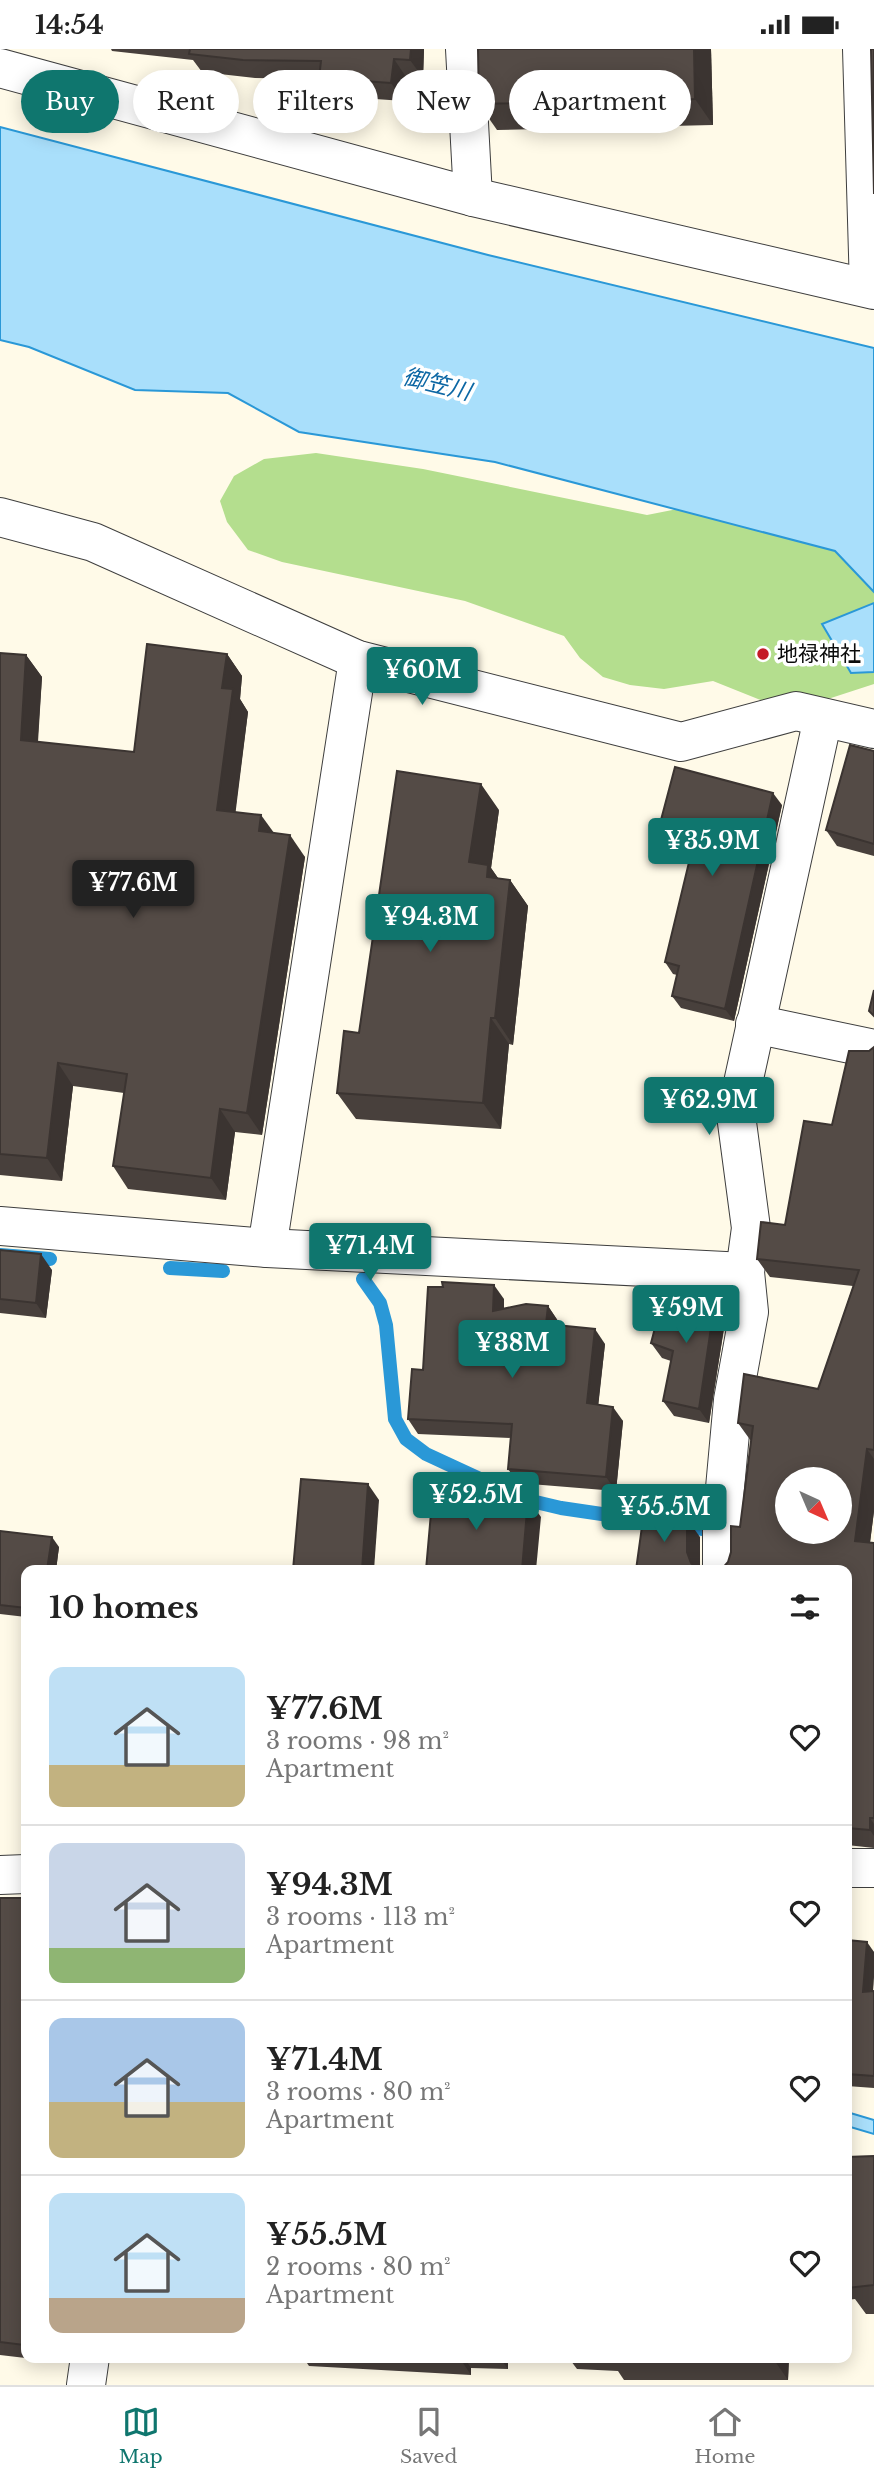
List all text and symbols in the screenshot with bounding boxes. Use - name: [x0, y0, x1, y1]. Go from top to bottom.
- text: 14:54: [35, 9, 104, 41]
- chip: Buy: [21, 70, 119, 133]
- chip: Rent: [133, 70, 239, 133]
- chip: Filters: [253, 70, 378, 133]
- chip: New: [392, 70, 495, 133]
- chip: Apartment: [509, 70, 691, 133]
- water label: 御笠川: [400, 362, 477, 407]
- place label: 地禄神社: [777, 641, 861, 667]
- marker: 地禄神社: [755, 646, 771, 662]
- pin: ¥60M: [381, 647, 463, 707]
- text: ¥60M: [383, 656, 461, 684]
- pin: ¥35.9M: [655, 819, 769, 878]
- text: ¥35.9M: [664, 827, 760, 855]
- pin: ¥77.6M: [76, 861, 190, 920]
- text: ¥77.6M: [88, 869, 178, 897]
- pin: ¥94.3M: [373, 895, 487, 954]
- text: ¥94.3M: [381, 903, 479, 931]
- pin: ¥62.9M: [652, 1077, 766, 1137]
- text: ¥62.9M: [660, 1086, 758, 1114]
- pin: ¥71.4M: [313, 1223, 427, 1283]
- text: ¥71.4M: [325, 1232, 415, 1260]
- pin: ¥59M: [645, 1285, 727, 1345]
- text: ¥59M: [648, 1294, 724, 1322]
- pin: ¥38M: [471, 1321, 553, 1380]
- text: ¥38M: [474, 1329, 550, 1357]
- north arrow: [775, 1467, 852, 1543]
- map controls: [775, 1467, 852, 1544]
- pin: ¥52.5M: [419, 1473, 533, 1532]
- text: ¥52.5M: [429, 1481, 523, 1509]
- pin: ¥55.5M: [607, 1485, 721, 1544]
- text: ¥55.5M: [618, 1493, 710, 1521]
- icon: filters: [786, 1588, 824, 1626]
- text: 10 homes: [49, 1589, 199, 1626]
- text: ¥77.6M: [266, 1690, 383, 1727]
- icon: home: [105, 1695, 189, 1779]
- icon: heart: [786, 1718, 824, 1756]
- text: 3 rooms · 98 m²: [266, 1727, 449, 1755]
- text: Apartment: [266, 1755, 394, 1783]
- text: ¥94.3M: [266, 1866, 393, 1903]
- icon: home: [105, 1871, 189, 1955]
- icon: heart: [786, 1894, 824, 1932]
- text: 3 rooms · 113 m²: [266, 1903, 455, 1931]
- text: Apartment: [266, 1931, 394, 1959]
- text: ¥71.4M: [266, 2041, 383, 2078]
- icon: home: [105, 2046, 189, 2130]
- icon: heart: [786, 2069, 824, 2107]
- text: 3 rooms · 80 m²: [266, 2078, 451, 2106]
- text: Apartment: [266, 2106, 394, 2134]
- text: ¥55.5M: [266, 2216, 387, 2253]
- icon: home: [105, 2221, 189, 2305]
- icon: heart: [786, 2244, 824, 2282]
- text: 2 rooms · 80 m²: [266, 2253, 451, 2281]
- text: Apartment: [266, 2281, 394, 2309]
- tab: Map: [119, 2403, 163, 2468]
- tab: Saved: [400, 2403, 457, 2468]
- tab: Home: [695, 2403, 755, 2468]

